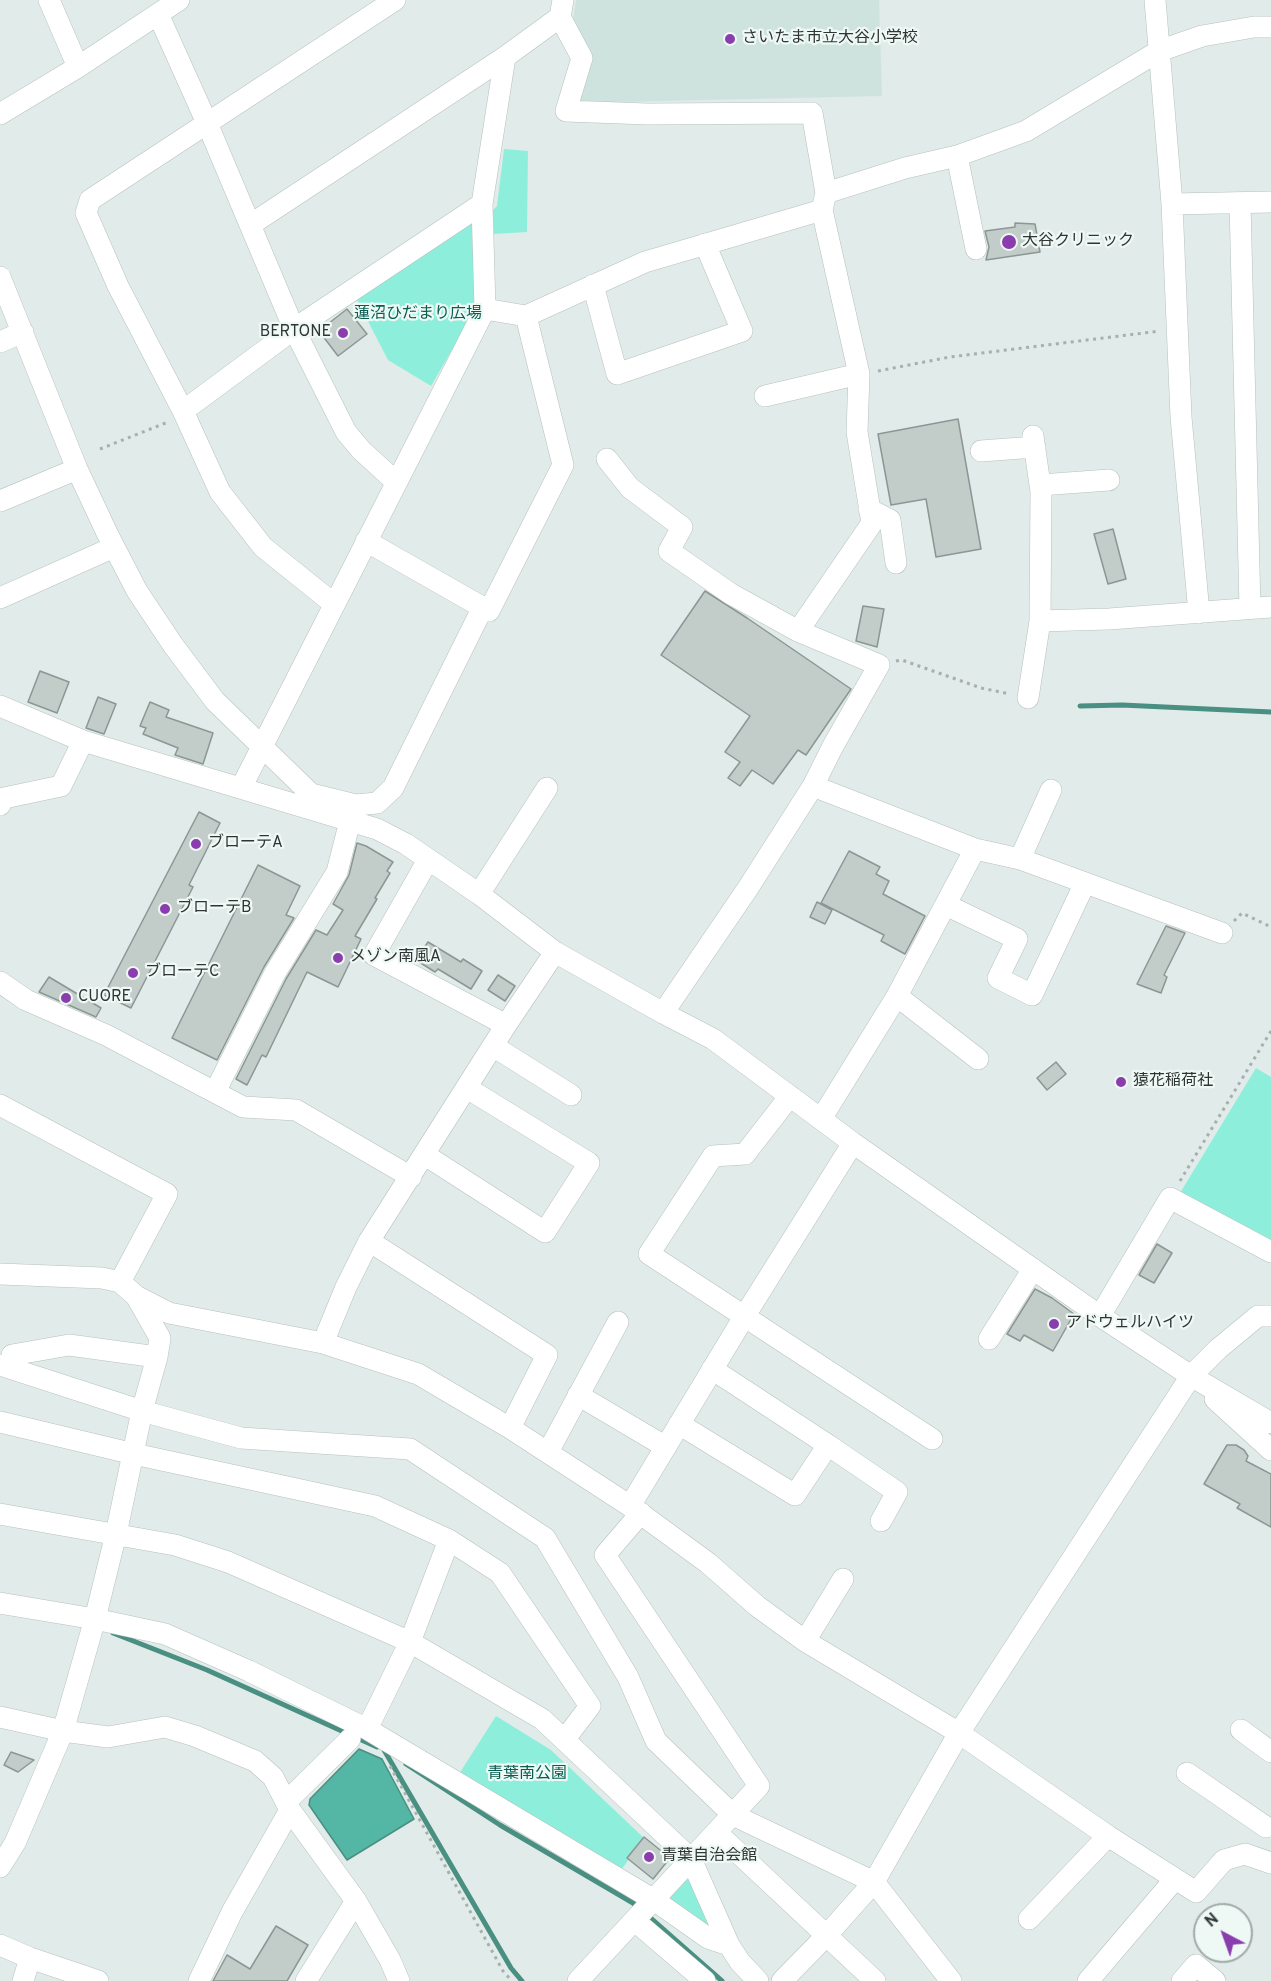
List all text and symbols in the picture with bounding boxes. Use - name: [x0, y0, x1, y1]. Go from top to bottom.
- place label: さいたま市立大谷小学校: [742, 29, 918, 49]
- marker: さいたま市立大谷小学校: [723, 32, 737, 46]
- place label: 大谷クリニック: [1022, 232, 1134, 252]
- marker: 大谷クリニック: [1000, 233, 1018, 251]
- park label: 蓮沼ひだまり広場: [354, 305, 482, 325]
- place label: BERTONE: [260, 323, 331, 343]
- marker: BERTONE: [336, 326, 350, 340]
- place label: ブローテA: [208, 834, 283, 854]
- marker: ブローテA: [189, 837, 203, 851]
- place label: ブローテB: [177, 899, 251, 919]
- marker: ブローテB: [158, 902, 172, 916]
- place label: メゾン南風A: [350, 948, 441, 968]
- marker: メゾン南風A: [331, 951, 345, 965]
- place label: ブローテC: [145, 963, 219, 983]
- marker: ブローテC: [126, 966, 140, 980]
- place label: CUORE: [78, 988, 131, 1008]
- marker: CUORE: [59, 991, 73, 1005]
- place label: 猿花稲荷社: [1133, 1072, 1213, 1092]
- marker: 猿花稲荷社: [1114, 1075, 1128, 1089]
- place label: アドウェルハイツ: [1066, 1314, 1194, 1334]
- marker: アドウェルハイツ: [1047, 1317, 1061, 1331]
- park label: 青葉南公園: [487, 1765, 567, 1785]
- place label: 青葉自治会館: [661, 1847, 757, 1867]
- marker: 青葉自治会館: [642, 1850, 656, 1864]
- north arrow: [1193, 1903, 1253, 1963]
- text: N: [1202, 1910, 1223, 1932]

